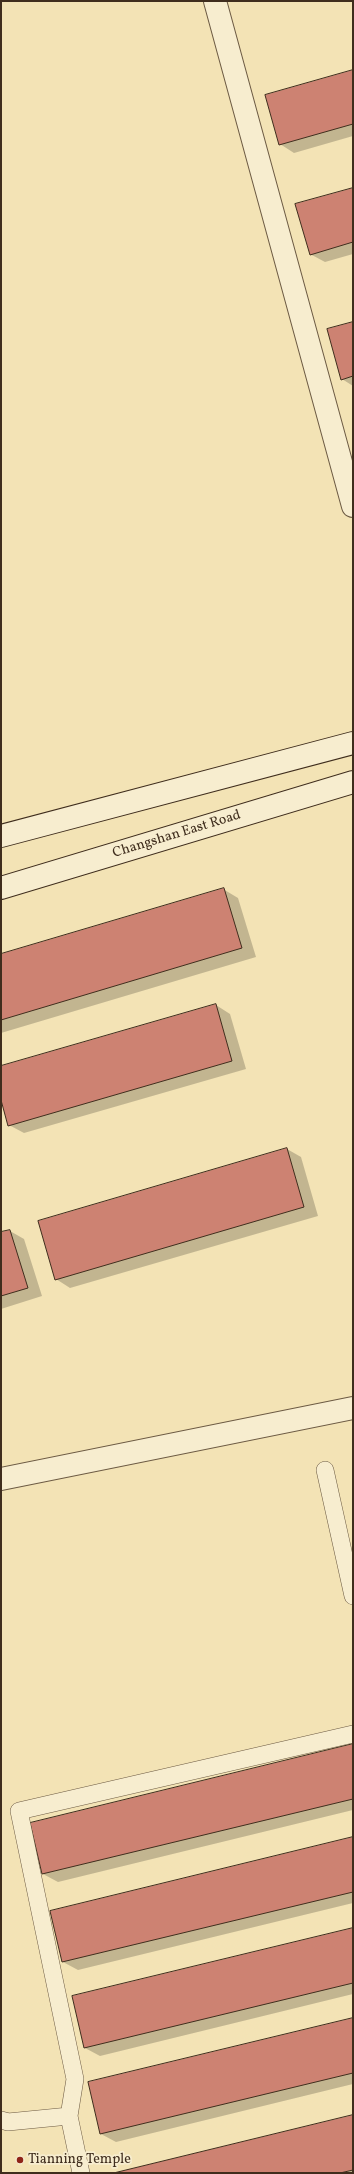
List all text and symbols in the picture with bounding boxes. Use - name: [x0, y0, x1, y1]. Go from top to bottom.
- street label: Changshan East Road: [111, 808, 243, 862]
- place label: Tianning Temple: [28, 2152, 131, 2168]
- marker: Tianning Temple: [15, 2155, 25, 2165]

